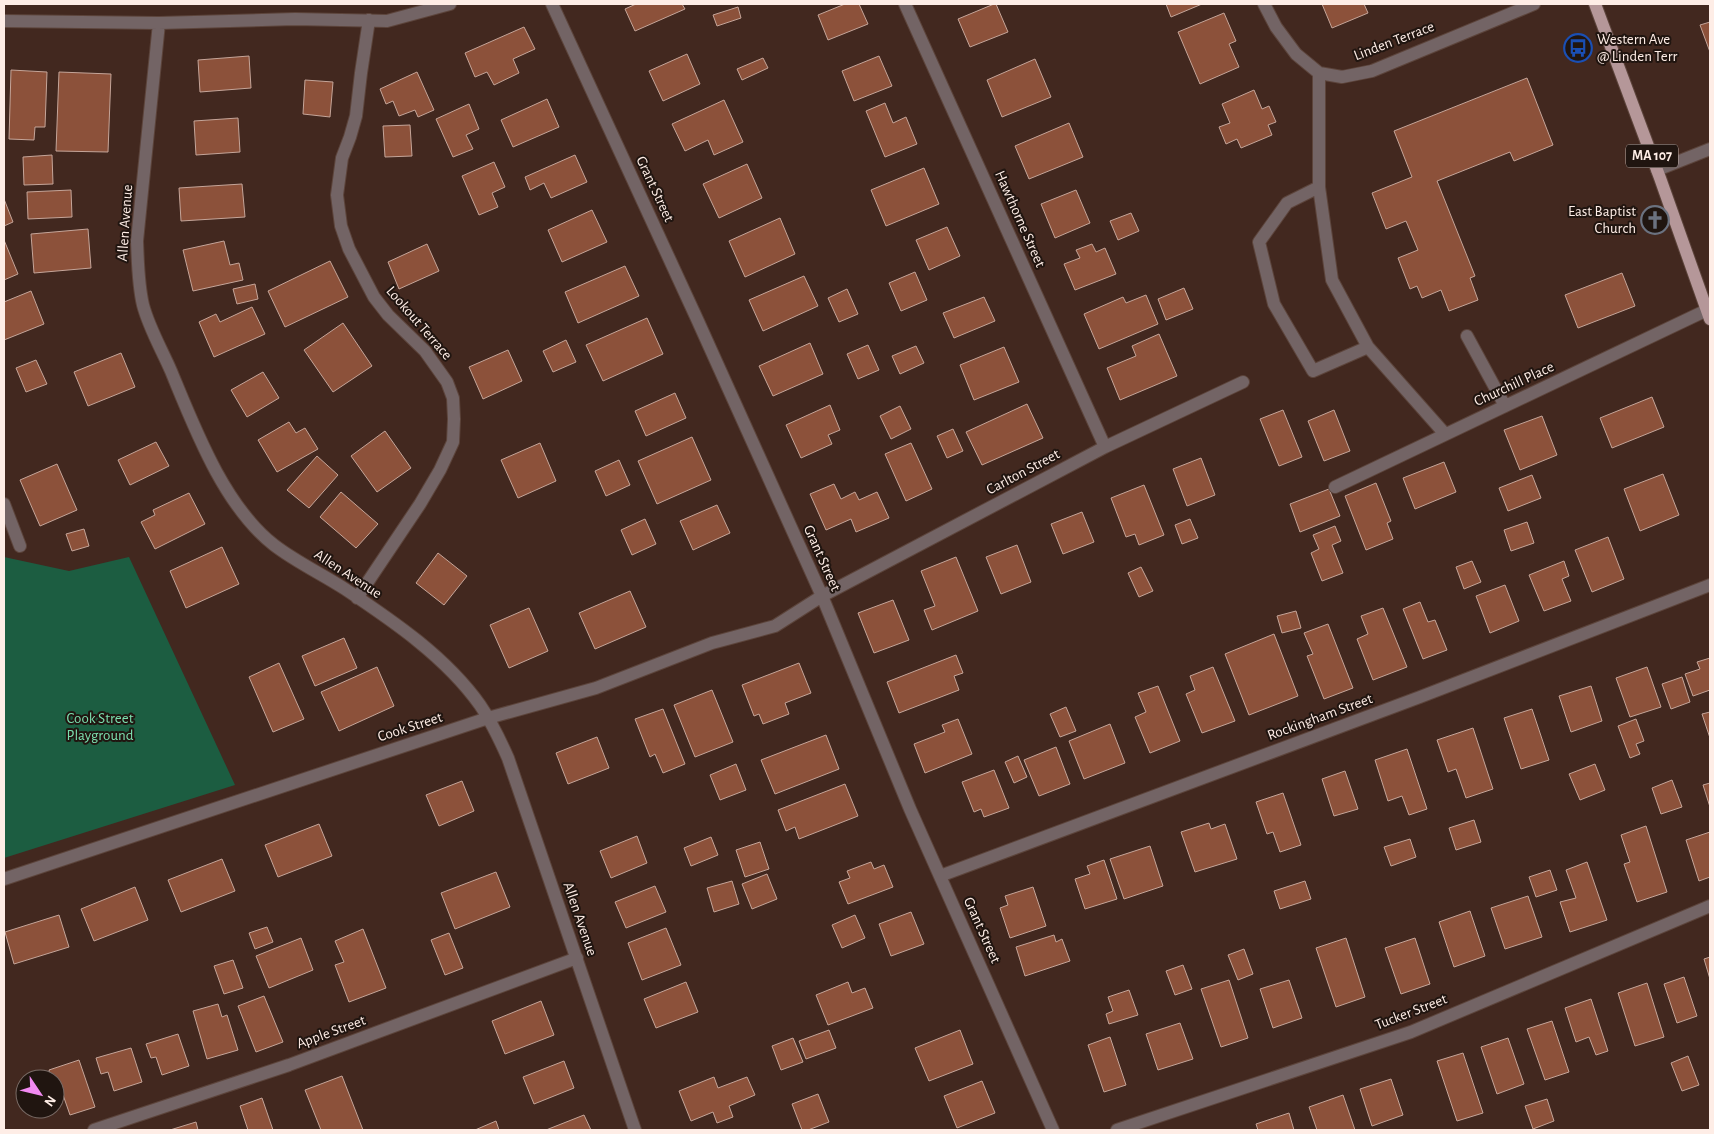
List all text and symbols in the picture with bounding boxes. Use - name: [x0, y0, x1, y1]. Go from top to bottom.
- street label: Linden Terrace: [1352, 19, 1436, 63]
- place label: Western Ave @ Linden Terr: [1597, 32, 1677, 64]
- bus stop icon: Western Ave @ Linden Terr: [1563, 33, 1593, 63]
- road number: MA 107: [1626, 144, 1678, 168]
- street label: Grant Street: [633, 154, 677, 224]
- street label: Hawthorne Street: [992, 168, 1048, 270]
- street label: Allen Avenue: [115, 184, 135, 262]
- place label: East Baptist Church: [1568, 204, 1636, 236]
- church icon: East Baptist Church: [1640, 205, 1670, 235]
- street label: Lookout Terrace: [383, 283, 455, 363]
- street label: Churchill Place: [1472, 359, 1556, 409]
- street label: Carlton Street: [984, 446, 1062, 498]
- street label: Grant Street: [801, 523, 843, 593]
- street label: Allen Avenue: [312, 547, 384, 601]
- street label: Rockingham Street: [1265, 691, 1375, 743]
- street label: Cook Street: [376, 709, 444, 744]
- park label: Cook Street Playground: [67, 711, 134, 743]
- street label: Allen Avenue: [560, 880, 600, 958]
- street label: Grant Street: [961, 895, 1003, 965]
- street label: Tucker Street: [1373, 991, 1449, 1033]
- street label: Apple Street: [295, 1013, 368, 1051]
- north arrow: [15, 1069, 65, 1119]
- text: N: [41, 1093, 58, 1109]

